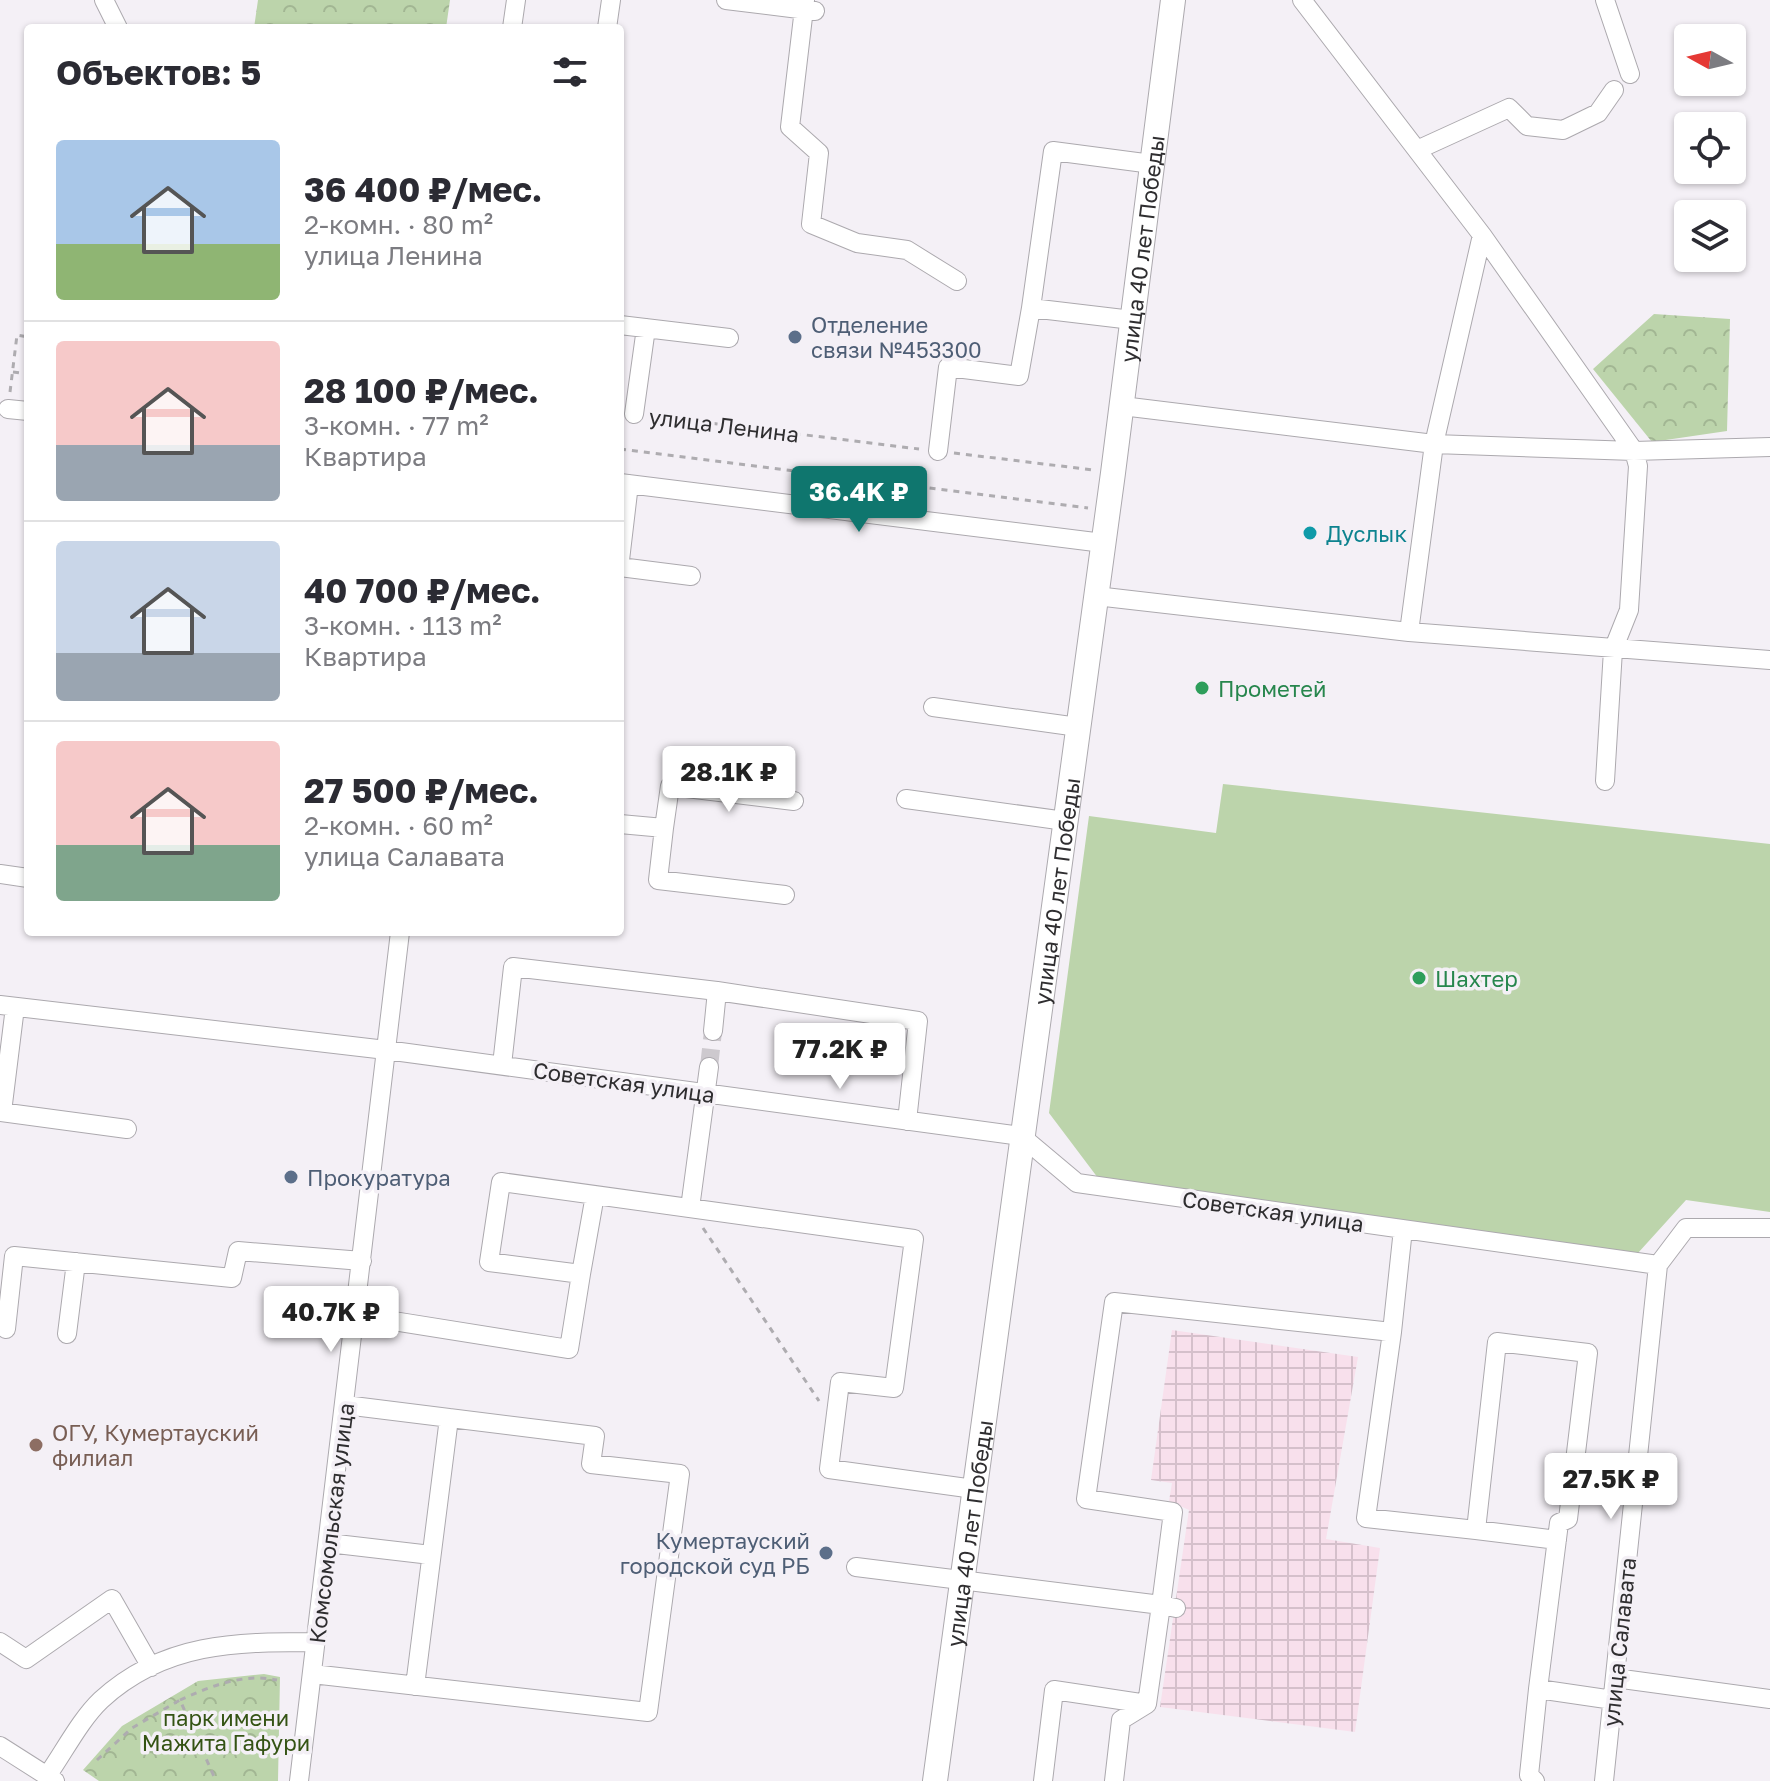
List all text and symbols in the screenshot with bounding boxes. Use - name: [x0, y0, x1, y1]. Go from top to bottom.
- north arrow: [1674, 24, 1746, 96]
- map controls: [1674, 24, 1746, 272]
- icon: filters: [548, 50, 592, 94]
- text: Объектов: 5: [56, 52, 261, 92]
- button: locate: [1674, 112, 1746, 184]
- street label: улица 40 лет Победы: [1114, 134, 1169, 364]
- text: 36 400 ₽/мес.: [304, 169, 542, 209]
- icon: home: [120, 172, 216, 268]
- button: layers: [1674, 200, 1746, 272]
- text: 2-комн. · 80 m²: [304, 209, 493, 240]
- text: улица Ленина: [304, 240, 483, 271]
- place label: Отделение связи №453300: [811, 311, 982, 363]
- marker: Отделение связи №453300: [786, 328, 804, 346]
- text: 28 100 ₽/мес.: [304, 370, 539, 410]
- icon: home: [120, 373, 216, 469]
- street label: улица Ленина: [647, 402, 801, 448]
- text: 3-комн. · 77 m²: [304, 410, 489, 441]
- text: Квартира: [304, 441, 427, 472]
- pin: 36.4K ₽: [785, 466, 933, 534]
- text: 36.4K ₽: [809, 476, 909, 507]
- place label: Дуслык: [1326, 520, 1407, 547]
- marker: Дуслык: [1301, 524, 1319, 542]
- text: 40 700 ₽/мес.: [304, 570, 541, 610]
- icon: home: [120, 573, 216, 669]
- text: 3-комн. · 113 m²: [304, 610, 502, 641]
- text: Квартира: [304, 641, 427, 672]
- place label: Прометей: [1218, 675, 1326, 702]
- marker: Прометей: [1193, 679, 1211, 697]
- pin: 28.1K ₽: [655, 746, 803, 814]
- text: 28.1K ₽: [680, 756, 778, 787]
- text: 27 500 ₽/мес.: [304, 770, 539, 810]
- icon: home: [120, 773, 216, 869]
- street label: улица 40 лет Победы: [1027, 776, 1085, 1006]
- text: 2-комн. · 60 m²: [304, 810, 493, 841]
- text: улица Салавата: [304, 841, 505, 872]
- place label: Шахтер: [1435, 965, 1518, 992]
- marker: Шахтер: [1410, 969, 1428, 987]
- pin: 77.2K ₽: [766, 1023, 914, 1091]
- text: 77.2K ₽: [792, 1033, 888, 1064]
- street label: Советская улица: [531, 1056, 717, 1108]
- place label: Прокуратура: [307, 1164, 451, 1191]
- marker: Прокуратура: [282, 1168, 300, 1186]
- street label: Советская улица: [1180, 1185, 1366, 1237]
- pin: 40.7K ₽: [257, 1286, 405, 1354]
- text: 40.7K ₽: [282, 1296, 380, 1327]
- street label: Комсомольская улица: [303, 1401, 359, 1645]
- street label: улица 40 лет Победы: [940, 1418, 998, 1649]
- place label: ОГУ, Кумертауский филиал: [52, 1419, 259, 1471]
- marker: ОГУ, Кумертауский филиал: [27, 1436, 45, 1454]
- pin: 27.5K ₽: [1537, 1453, 1685, 1521]
- text: 27.5K ₽: [1562, 1463, 1660, 1494]
- place label: Кумертауский городской суд РБ: [620, 1527, 810, 1579]
- marker: Кумертауский городской суд РБ: [817, 1544, 835, 1562]
- street label: улица Салавата: [1597, 1556, 1641, 1728]
- park label: парк имени Мажита Гафури: [142, 1704, 310, 1756]

